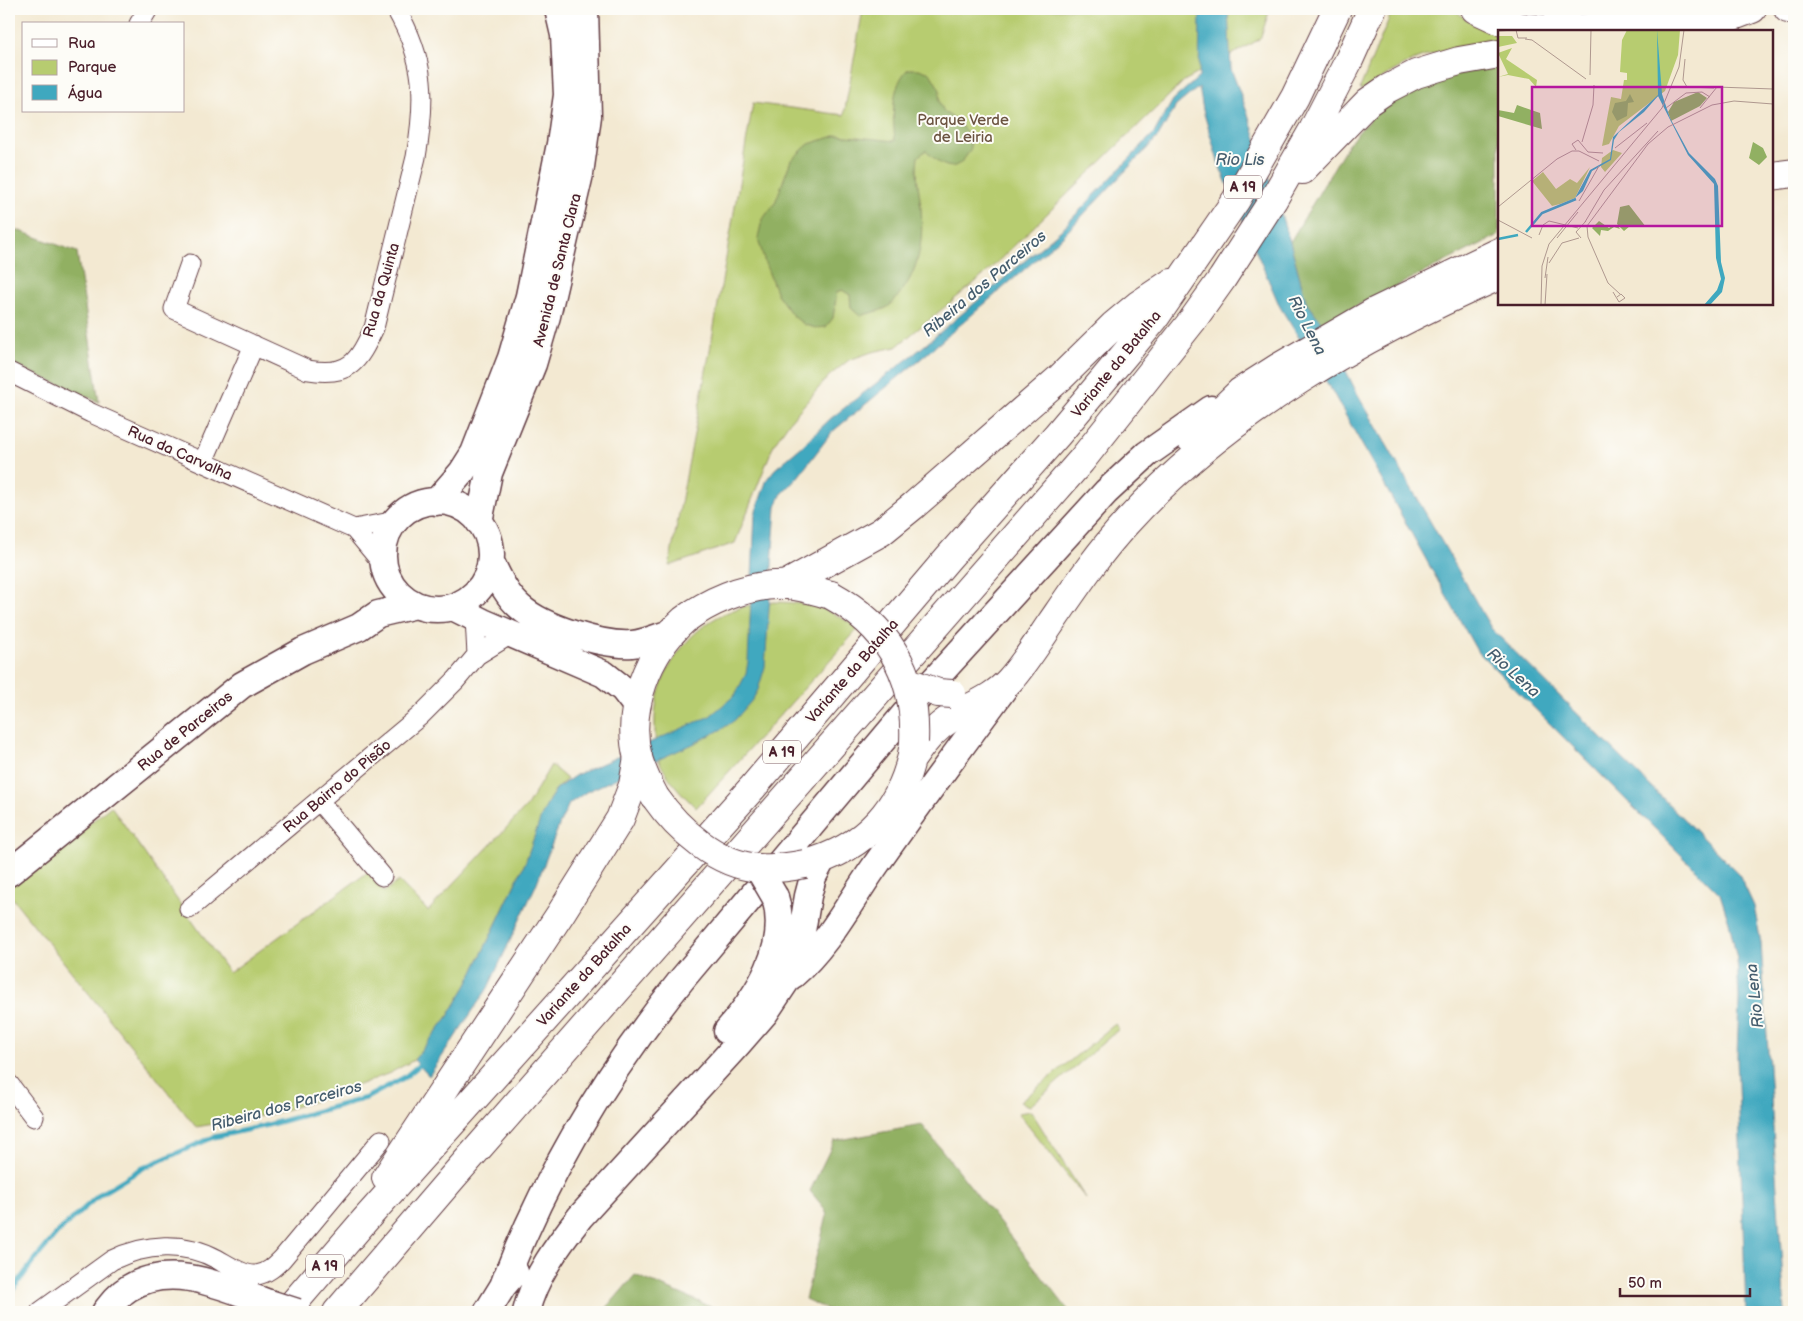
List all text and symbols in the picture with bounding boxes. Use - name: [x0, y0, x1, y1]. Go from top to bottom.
- legend: [22, 22, 185, 112]
- inset map: [1498, 30, 1773, 305]
- text: Rua: [68, 34, 96, 53]
- text: Parque: [68, 58, 117, 77]
- text: Água: [68, 84, 103, 103]
- park label: Parque Verde de Leiria: [917, 111, 1009, 147]
- water label: Rio Lis: [1215, 151, 1265, 170]
- road number: A 19: [1224, 176, 1262, 198]
- street label: Avenida de Santa Clara: [529, 191, 586, 349]
- water label: Ribeira dos Parceiros: [919, 227, 1051, 341]
- street label: Rua da Quinta: [359, 241, 404, 340]
- water label: Rio Lena: [1284, 293, 1330, 359]
- street label: Variante da Batalha: [1067, 307, 1165, 422]
- street label: Rua da Carvalha: [124, 422, 235, 485]
- street label: Variante da Batalha: [802, 615, 903, 727]
- water label: Rio Lena: [1483, 645, 1543, 702]
- street label: Rua de Parceiros: [134, 687, 237, 776]
- street label: Rua Bairro do Pisão: [279, 736, 395, 837]
- road number: A 19: [763, 740, 801, 764]
- street label: Variante da Batalha: [533, 920, 636, 1031]
- water label: Rio Lena: [1743, 963, 1768, 1029]
- water label: Ribeira dos Parceiros: [209, 1077, 364, 1136]
- road number: A 19: [306, 1254, 344, 1278]
- scale bar: [1620, 1266, 1750, 1298]
- text: 50 m: [1628, 1274, 1662, 1293]

